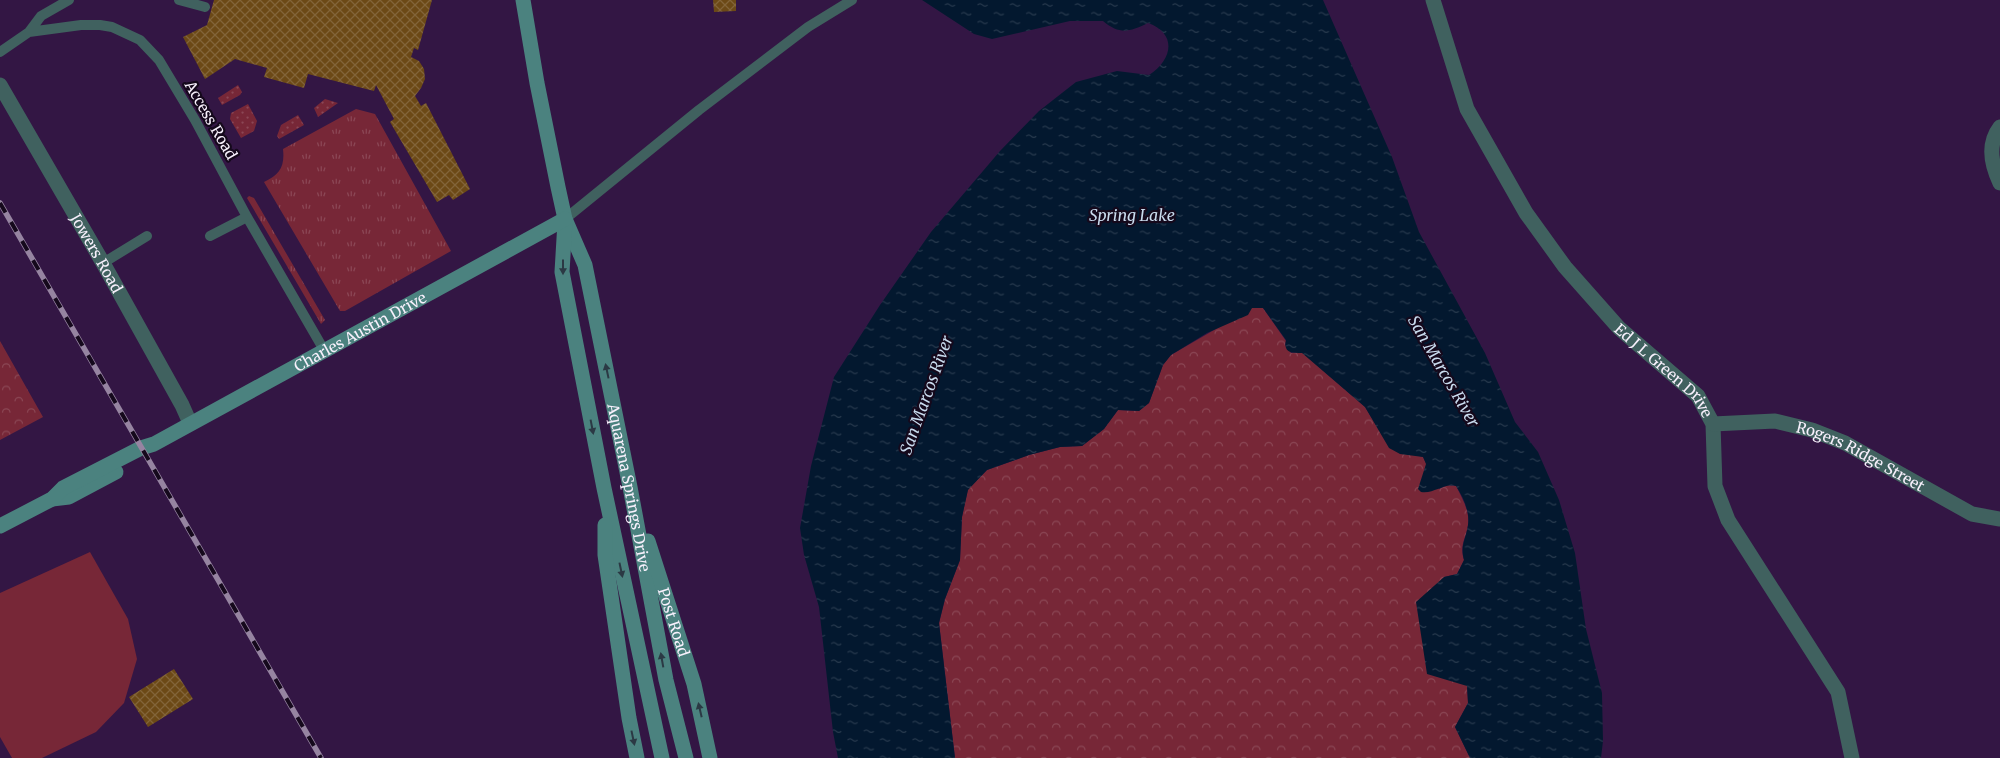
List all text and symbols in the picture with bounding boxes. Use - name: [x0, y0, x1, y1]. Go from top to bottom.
- street label: Access Road: [180, 76, 241, 163]
- water label: Spring Lake: [1089, 205, 1175, 225]
- street label: Jowers Road: [66, 209, 127, 296]
- one-way arrow: [559, 260, 567, 276]
- street label: Charles Austin Drive: [290, 287, 429, 375]
- water label: San Marcos River: [1404, 312, 1484, 431]
- street label: Ed J L Green Drive: [1611, 319, 1717, 421]
- water label: San Marcos River: [895, 332, 957, 457]
- one-way arrow: [602, 363, 610, 379]
- street label: Aquarena Springs Drive: [604, 401, 655, 573]
- street label: Rogers Ridge Street: [1795, 417, 1928, 495]
- one-way arrow: [588, 419, 596, 435]
- one-way arrow: [617, 562, 625, 577]
- street label: Post Road: [654, 585, 694, 659]
- one-way arrow: [657, 651, 665, 667]
- one-way arrow: [696, 703, 704, 718]
- one-way arrow: [630, 731, 638, 747]

